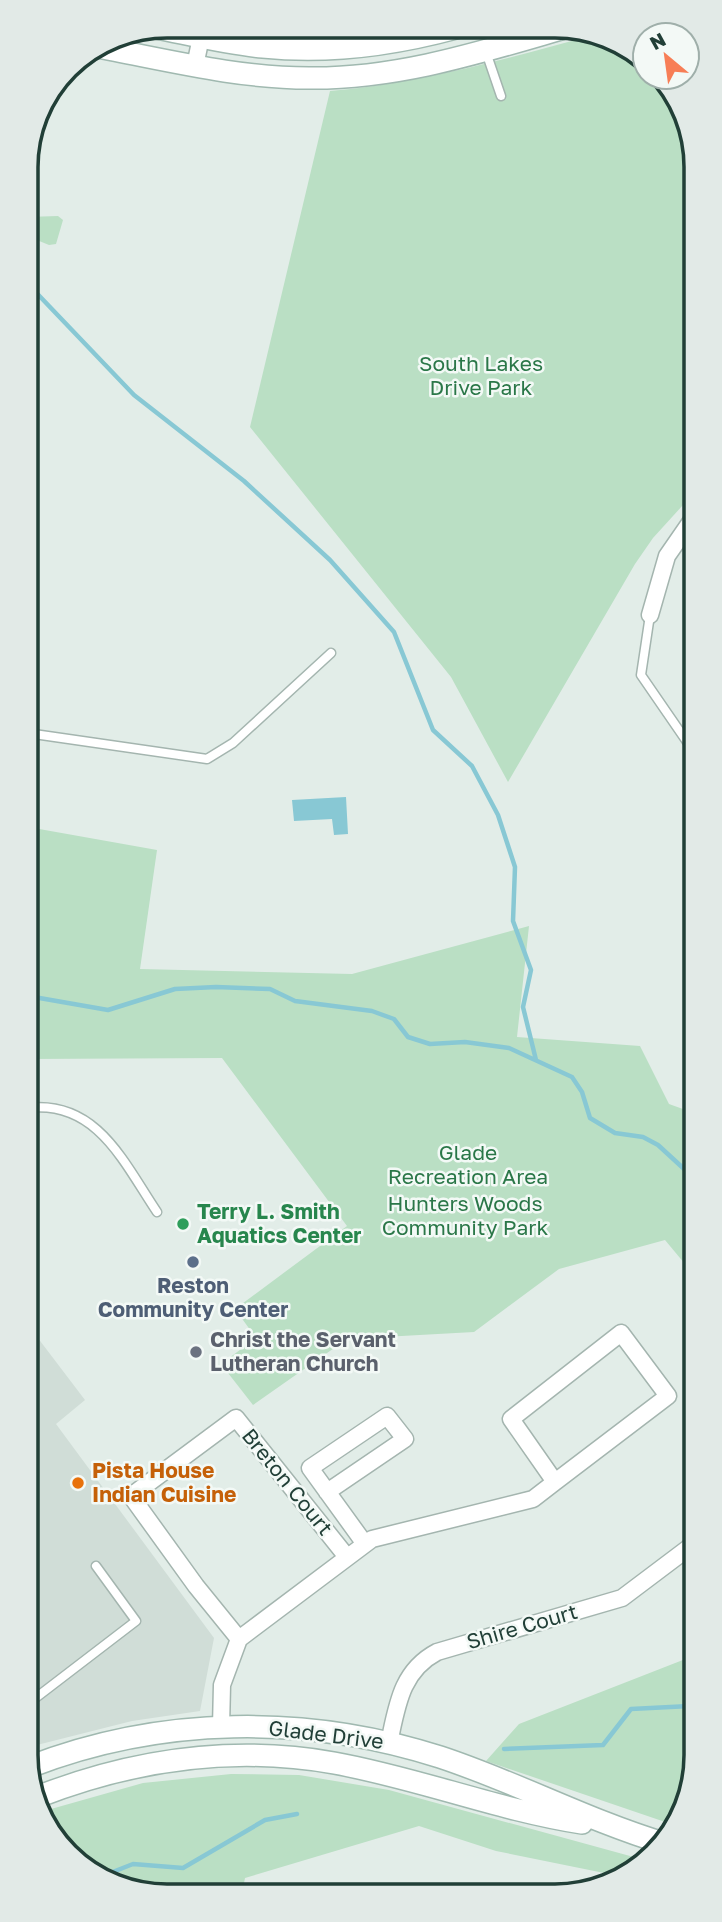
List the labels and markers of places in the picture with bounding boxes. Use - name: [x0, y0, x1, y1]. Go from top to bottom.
- place label: Terry L. Smith Aquatics Center: [197, 1198, 362, 1248]
- marker: Terry L. Smith Aquatics Center: [175, 1216, 191, 1232]
- marker: Reston Community Center: [185, 1254, 201, 1270]
- place label: Reston Community Center: [98, 1272, 288, 1322]
- place label: Christ the Servant Lutheran Church: [210, 1326, 396, 1376]
- marker: Christ the Servant Lutheran Church: [188, 1344, 204, 1360]
- place label: Pista House Indian Cuisine: [92, 1457, 236, 1507]
- marker: Pista House Indian Cuisine: [70, 1475, 86, 1491]

